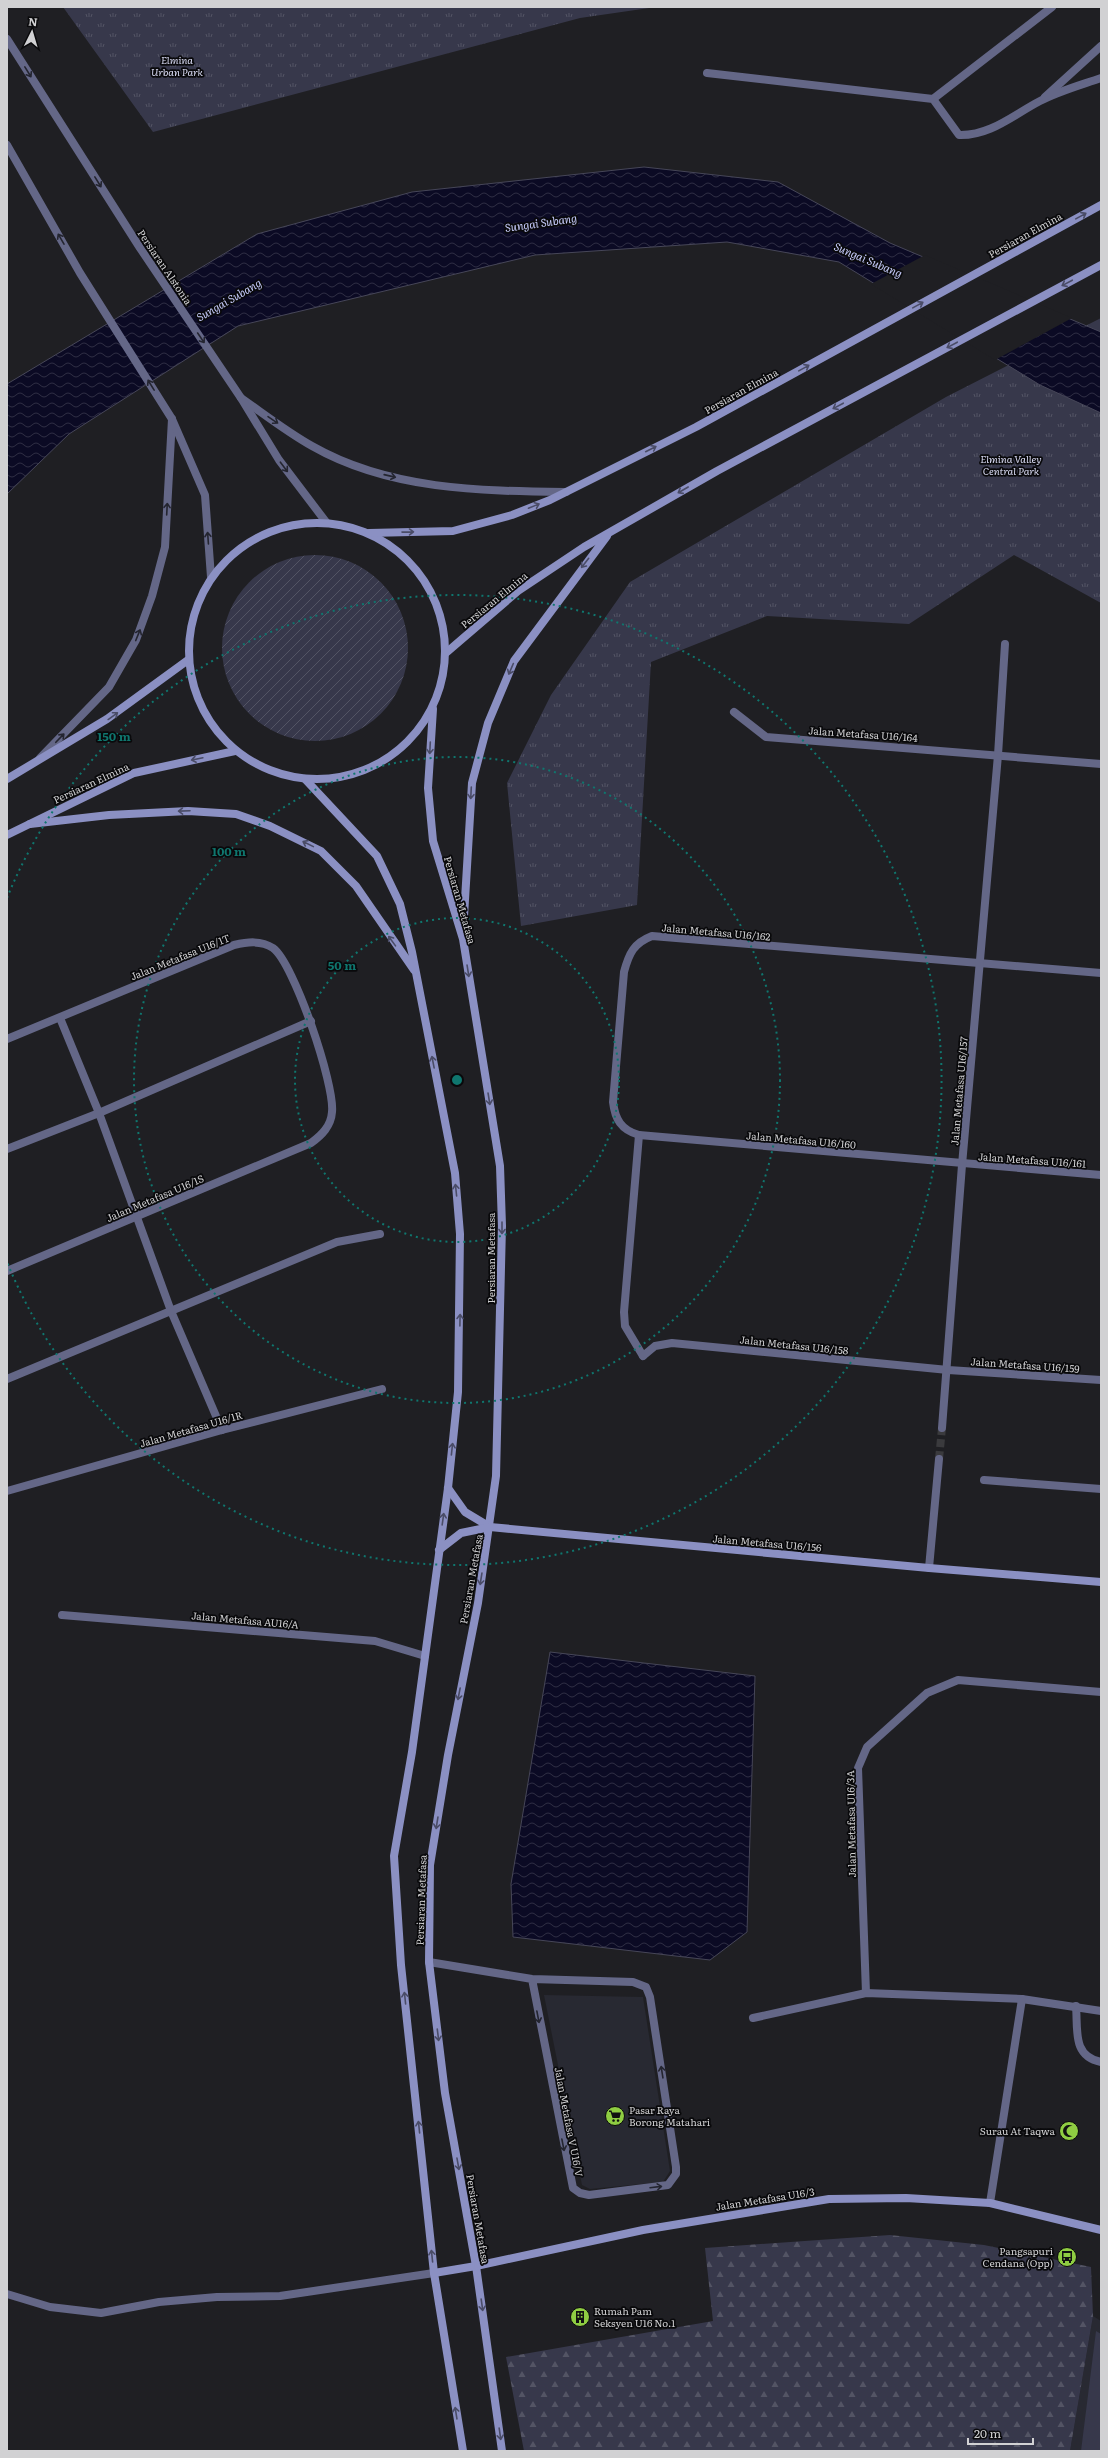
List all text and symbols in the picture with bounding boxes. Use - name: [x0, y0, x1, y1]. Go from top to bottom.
- north arrow: [12, 12, 52, 52]
- text: N: [28, 13, 38, 29]
- park label: Elmina Urban Park: [151, 52, 204, 79]
- one-way arrow: [24, 66, 32, 77]
- one-way arrow: [94, 176, 102, 188]
- street label: Persiaran Elmina: [985, 208, 1065, 261]
- water label: Sungai Subang: [504, 209, 578, 235]
- one-way arrow: [1075, 211, 1087, 219]
- street label: Persiaran Alstonia: [135, 226, 197, 308]
- one-way arrow: [57, 233, 64, 245]
- water label: Sungai Subang: [832, 237, 905, 281]
- water label: Sungai Subang: [193, 274, 264, 324]
- one-way arrow: [1061, 280, 1073, 288]
- one-way arrow: [912, 301, 924, 309]
- one-way arrow: [197, 333, 205, 344]
- one-way arrow: [946, 341, 958, 349]
- one-way arrow: [798, 363, 810, 371]
- street label: Persiaran Elmina: [701, 364, 781, 417]
- one-way arrow: [147, 380, 155, 391]
- one-way arrow: [832, 403, 844, 410]
- one-way arrow: [268, 416, 279, 424]
- one-way arrow: [645, 445, 657, 452]
- park label: Elmina Valley Central Park: [980, 451, 1042, 478]
- one-way arrow: [280, 461, 289, 472]
- one-way arrow: [383, 472, 396, 480]
- one-way arrow: [677, 487, 689, 495]
- one-way arrow: [528, 502, 540, 510]
- one-way arrow: [164, 503, 171, 516]
- one-way arrow: [401, 528, 414, 536]
- one-way arrow: [205, 532, 212, 545]
- one-way arrow: [581, 558, 590, 569]
- street label: Persiaran Elmina: [457, 568, 531, 631]
- one-way arrow: [134, 629, 142, 641]
- one-way arrow: [506, 663, 514, 675]
- one-way arrow: [107, 712, 118, 720]
- street label: Jalan Metafasa U16/164: [808, 722, 919, 745]
- text: 150 m: [97, 727, 131, 745]
- one-way arrow: [55, 733, 65, 743]
- one-way arrow: [427, 741, 434, 754]
- one-way arrow: [191, 756, 204, 764]
- street label: Persiaran Elmina: [50, 758, 132, 807]
- one-way arrow: [468, 786, 475, 799]
- one-way arrow: [178, 807, 191, 815]
- one-way arrow: [302, 840, 314, 847]
- text: 100 m: [212, 842, 246, 860]
- street label: Persiaran Metafasa: [441, 854, 480, 946]
- street label: Jalan Metafasa U16/162: [661, 919, 771, 944]
- street label: Jalan Metafasa U16/1T: [128, 930, 232, 983]
- one-way arrow: [388, 935, 397, 946]
- text: 50 m: [328, 956, 356, 974]
- one-way arrow: [464, 964, 472, 977]
- street label: Jalan Metafasa U16/157: [946, 1036, 971, 1146]
- one-way arrow: [429, 1056, 437, 1069]
- centre of rings: [450, 1073, 464, 1087]
- one-way arrow: [485, 1092, 493, 1105]
- street label: Jalan Metafasa U16/160: [746, 1127, 857, 1152]
- street label: Jalan Metafasa U16/161: [977, 1148, 1087, 1171]
- street label: Jalan Metafasa U16/1S: [104, 1170, 206, 1225]
- one-way arrow: [452, 1184, 460, 1197]
- street label: Persiaran Metafasa: [483, 1212, 498, 1303]
- one-way arrow: [498, 1221, 506, 1234]
- one-way arrow: [456, 1314, 464, 1327]
- street label: Jalan Metafasa U16/158: [739, 1331, 850, 1358]
- street label: Jalan Metafasa U16/159: [970, 1353, 1080, 1376]
- street label: Jalan Metafasa U16/1R: [138, 1407, 244, 1450]
- one-way arrow: [448, 1443, 456, 1456]
- one-way arrow: [439, 1513, 447, 1526]
- street label: Jalan Metafasa U16/156: [712, 1530, 823, 1555]
- street label: Persiaran Metafasa: [455, 1532, 486, 1625]
- one-way arrow: [477, 1572, 485, 1585]
- street label: Jalan Metafasa AU16/A: [191, 1607, 300, 1632]
- one-way arrow: [455, 1688, 463, 1701]
- street label: Jalan Metafasa U16/3A: [842, 1770, 859, 1878]
- one-way arrow: [433, 1816, 441, 1829]
- street label: Persiaran Metafasa: [411, 1854, 430, 1946]
- one-way arrow: [401, 1992, 409, 2005]
- one-way arrow: [534, 2010, 542, 2023]
- one-way arrow: [434, 2028, 442, 2041]
- one-way arrow: [658, 2065, 666, 2078]
- street label: Jalan Metafasa V U16/V: [551, 2066, 588, 2179]
- place label: Pasar Raya Borong Matahari: [629, 2102, 711, 2129]
- supermarket icon: Pasar Raya Borong Matahari: [604, 2105, 626, 2127]
- mosque icon: Surau At Taqwa: [1058, 2120, 1080, 2142]
- one-way arrow: [415, 2121, 423, 2134]
- place label: Surau At Taqwa: [980, 2123, 1056, 2138]
- one-way arrow: [559, 2138, 567, 2151]
- one-way arrow: [454, 2157, 462, 2170]
- street label: Persiaran Metafasa: [463, 2173, 494, 2266]
- one-way arrow: [649, 2183, 662, 2191]
- street label: Jalan Metafasa U16/3: [714, 2183, 815, 2214]
- place label: Pangsapuri Cendana (Opp): [982, 2243, 1054, 2270]
- bus stop icon: Pangsapuri Cendana (Opp): [1056, 2246, 1078, 2268]
- one-way arrow: [428, 2250, 436, 2263]
- one-way arrow: [478, 2298, 486, 2311]
- place label: Rumah Pam Seksyen U16 No.1: [594, 2303, 675, 2330]
- building icon: Rumah Pam Seksyen U16 No.1: [569, 2306, 591, 2328]
- one-way arrow: [452, 2406, 460, 2419]
- scale bar: [968, 2420, 1033, 2446]
- text: 20 m: [974, 2424, 1001, 2442]
- one-way arrow: [496, 2427, 504, 2440]

